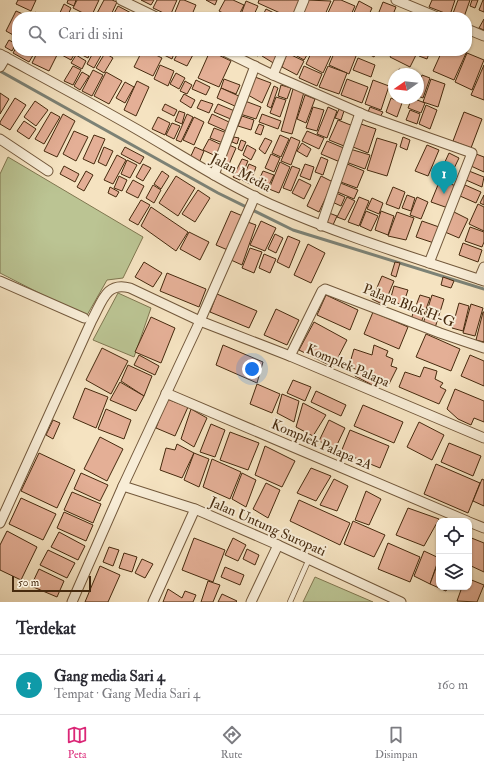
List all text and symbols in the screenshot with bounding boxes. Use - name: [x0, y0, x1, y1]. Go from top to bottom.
- search box: [12, 12, 472, 56]
- icon: search: [26, 23, 48, 45]
- text: Cari di sini: [58, 25, 123, 44]
- north arrow: [388, 68, 424, 104]
- street label: Jalan Media: [207, 149, 274, 196]
- pin: 1: [431, 161, 457, 194]
- street label: Palapa Blok H-G: [360, 280, 457, 332]
- street label: Komplek Palapa: [303, 340, 392, 392]
- your location: [242, 359, 262, 379]
- street label: Komplek Palapa 2A: [268, 416, 375, 474]
- street label: Jalan Untung Suropati: [205, 493, 329, 561]
- map controls: [436, 518, 472, 590]
- button: locate: [436, 518, 472, 554]
- button: layers: [436, 554, 472, 590]
- scale bar: [12, 574, 91, 593]
- text: 50 m: [18, 576, 39, 589]
- text: Terdekat: [16, 618, 76, 639]
- text: Gang media Sari 4: [54, 667, 165, 686]
- text: 1: [27, 677, 31, 693]
- text: 160 m: [437, 677, 468, 693]
- text: Tempat · Gang Media Sari 4: [54, 686, 200, 702]
- tab: Peta: [66, 724, 88, 761]
- tab: Rute: [221, 724, 243, 761]
- tab: Disimpan: [375, 724, 418, 761]

